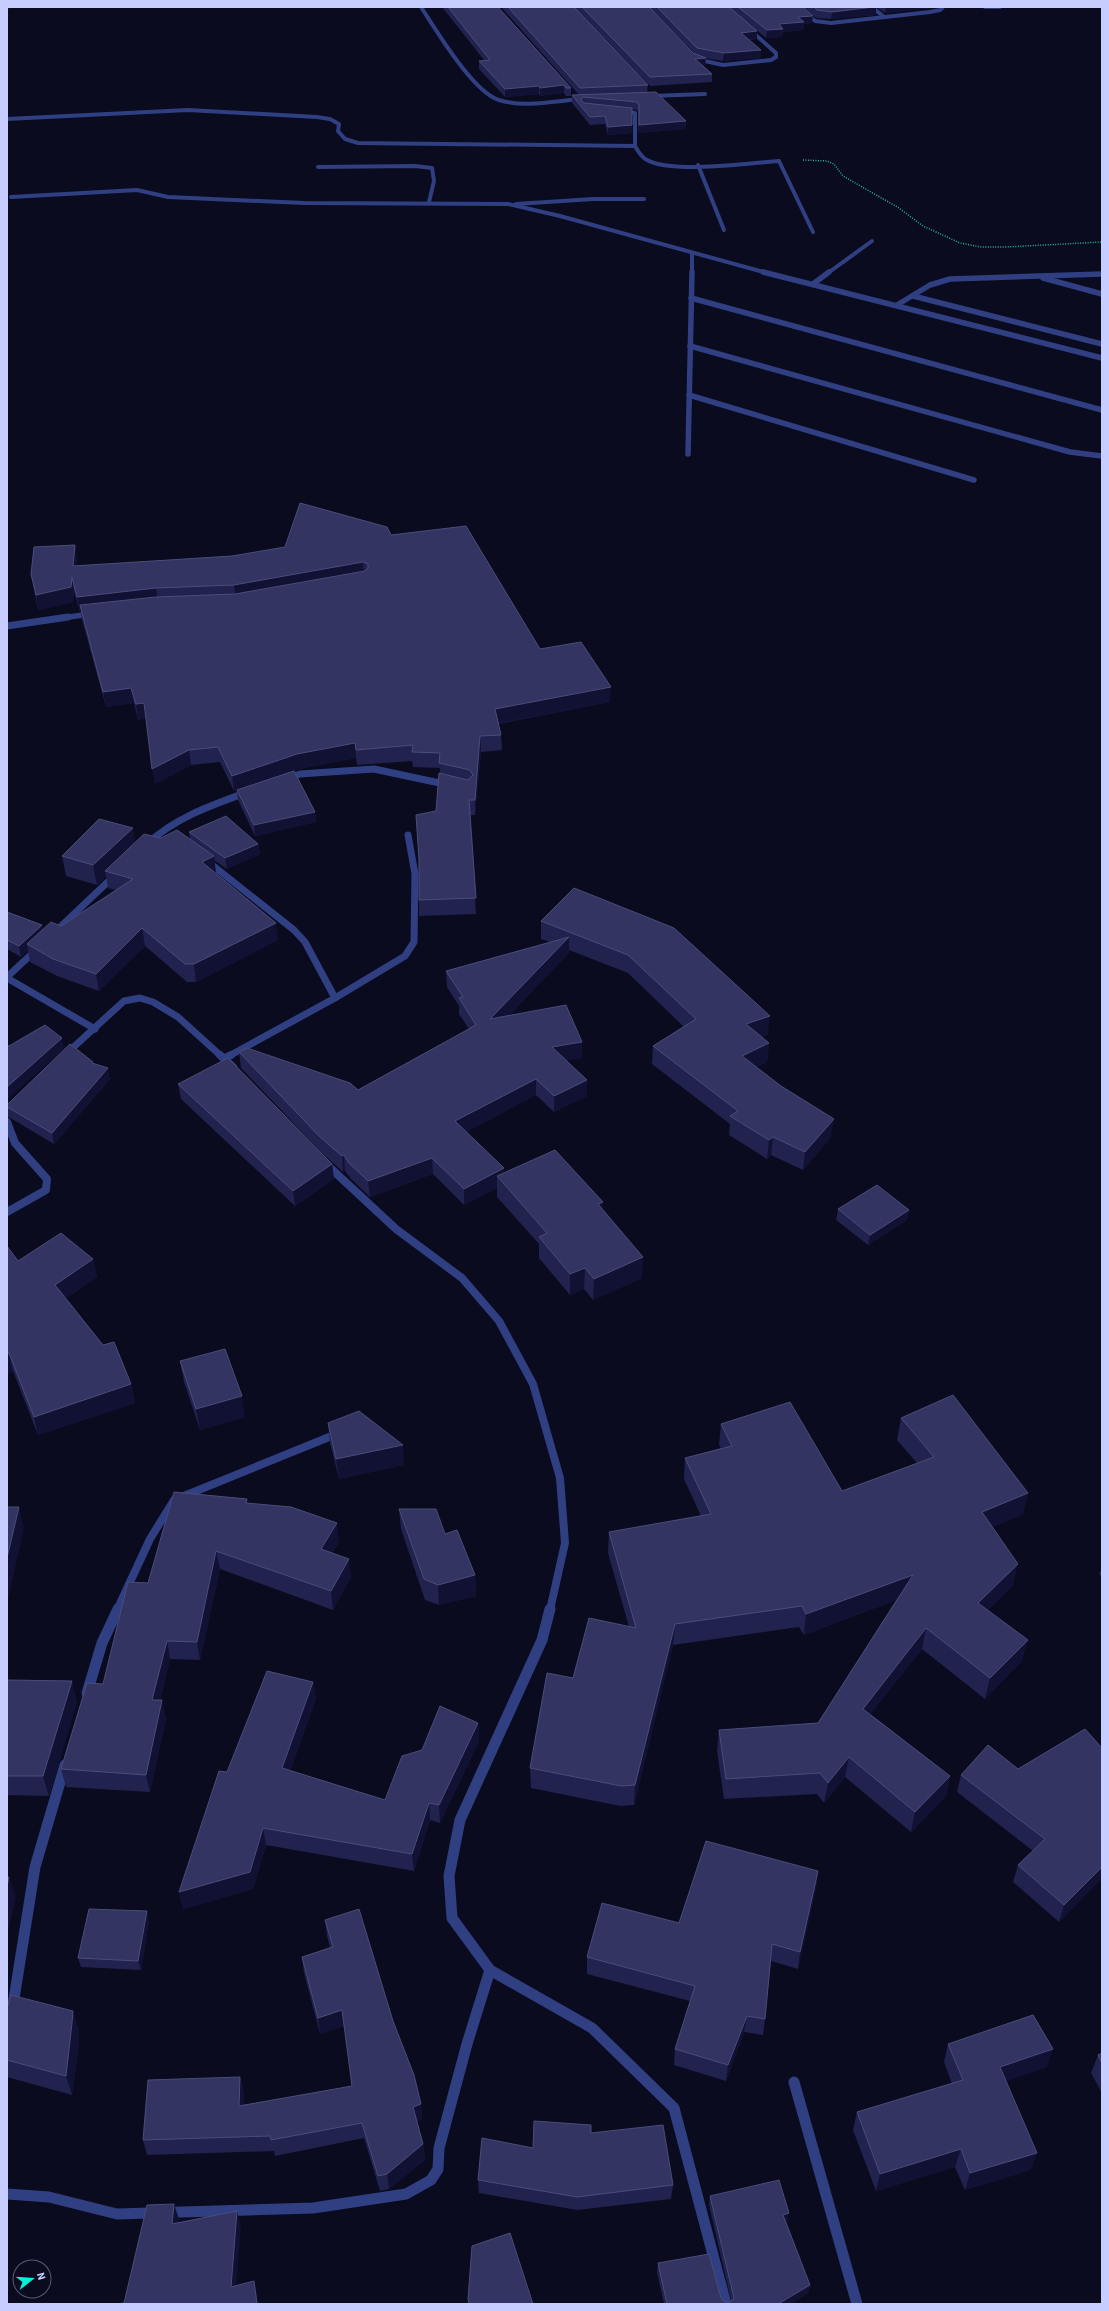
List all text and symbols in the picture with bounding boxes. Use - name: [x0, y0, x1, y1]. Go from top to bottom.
- north arrow: [12, 2259, 52, 2299]
- text: N: [33, 2271, 49, 2282]

